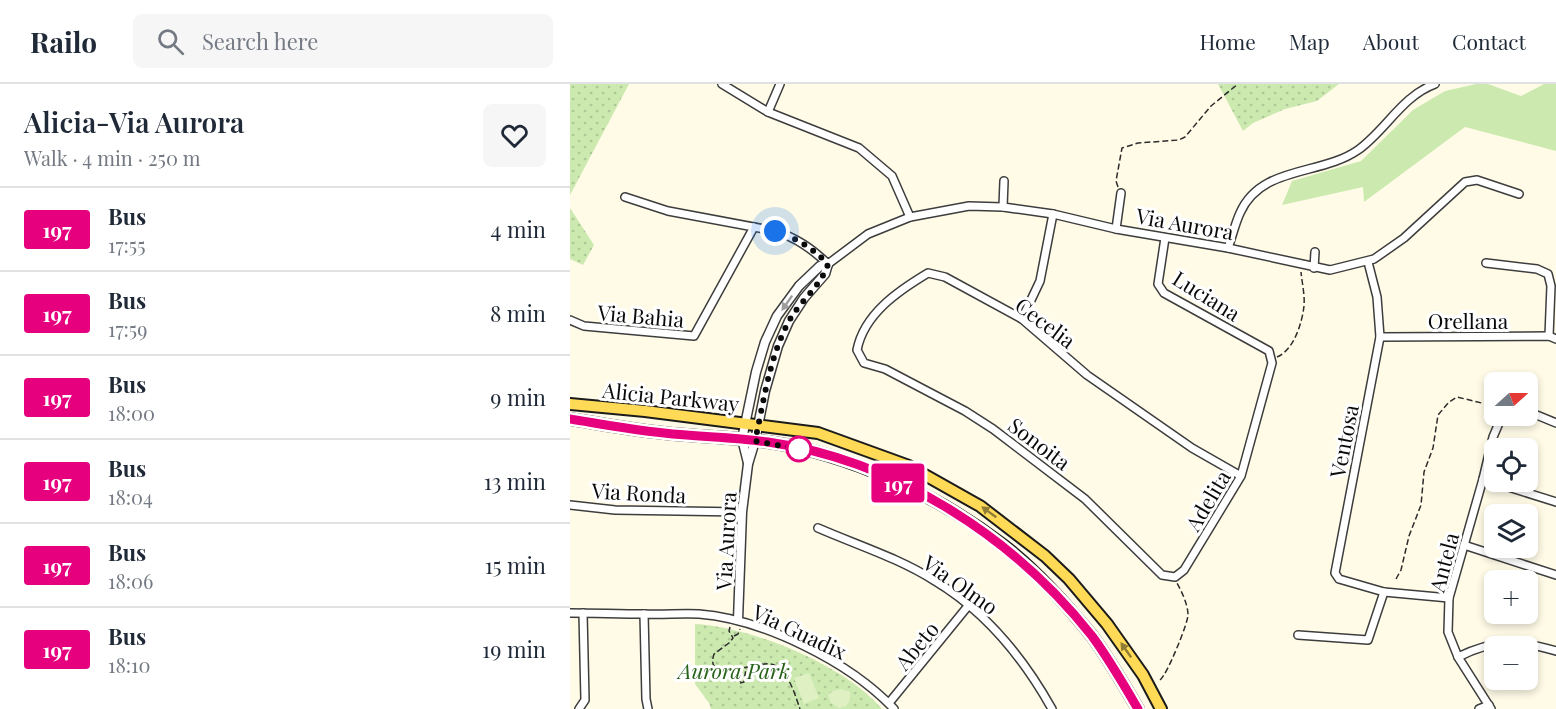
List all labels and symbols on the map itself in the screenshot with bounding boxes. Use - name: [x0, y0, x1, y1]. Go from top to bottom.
- street label: Via Aurora: [1133, 200, 1236, 245]
- your location: [760, 216, 790, 246]
- street label: Luciana: [1168, 263, 1246, 327]
- street label: Cecelia: [1010, 290, 1082, 354]
- one-way arrow: [781, 295, 793, 311]
- street label: Via Bahia: [596, 297, 686, 333]
- street label: Orellana: [1428, 306, 1509, 334]
- north arrow: [1484, 372, 1538, 426]
- street label: Alicia Parkway: [600, 375, 741, 417]
- street label: Ventosa: [1322, 402, 1364, 481]
- street label: Sonoita: [1003, 410, 1077, 476]
- unlabelled marker: [786, 436, 812, 462]
- line badge: 197: [864, 464, 932, 502]
- street label: Adelita: [1177, 464, 1236, 536]
- street label: Via Ronda: [590, 475, 687, 508]
- street label: Via Aurora: [708, 491, 742, 592]
- one-way arrow: [981, 507, 996, 519]
- street label: Antela: [1421, 529, 1464, 596]
- street label: Via Olmo: [917, 547, 1004, 620]
- street label: Via Guadix: [747, 597, 852, 665]
- street label: Abeto: [887, 615, 944, 676]
- one-way arrow: [1120, 642, 1132, 658]
- park label: Aurora Park: [676, 656, 790, 684]

